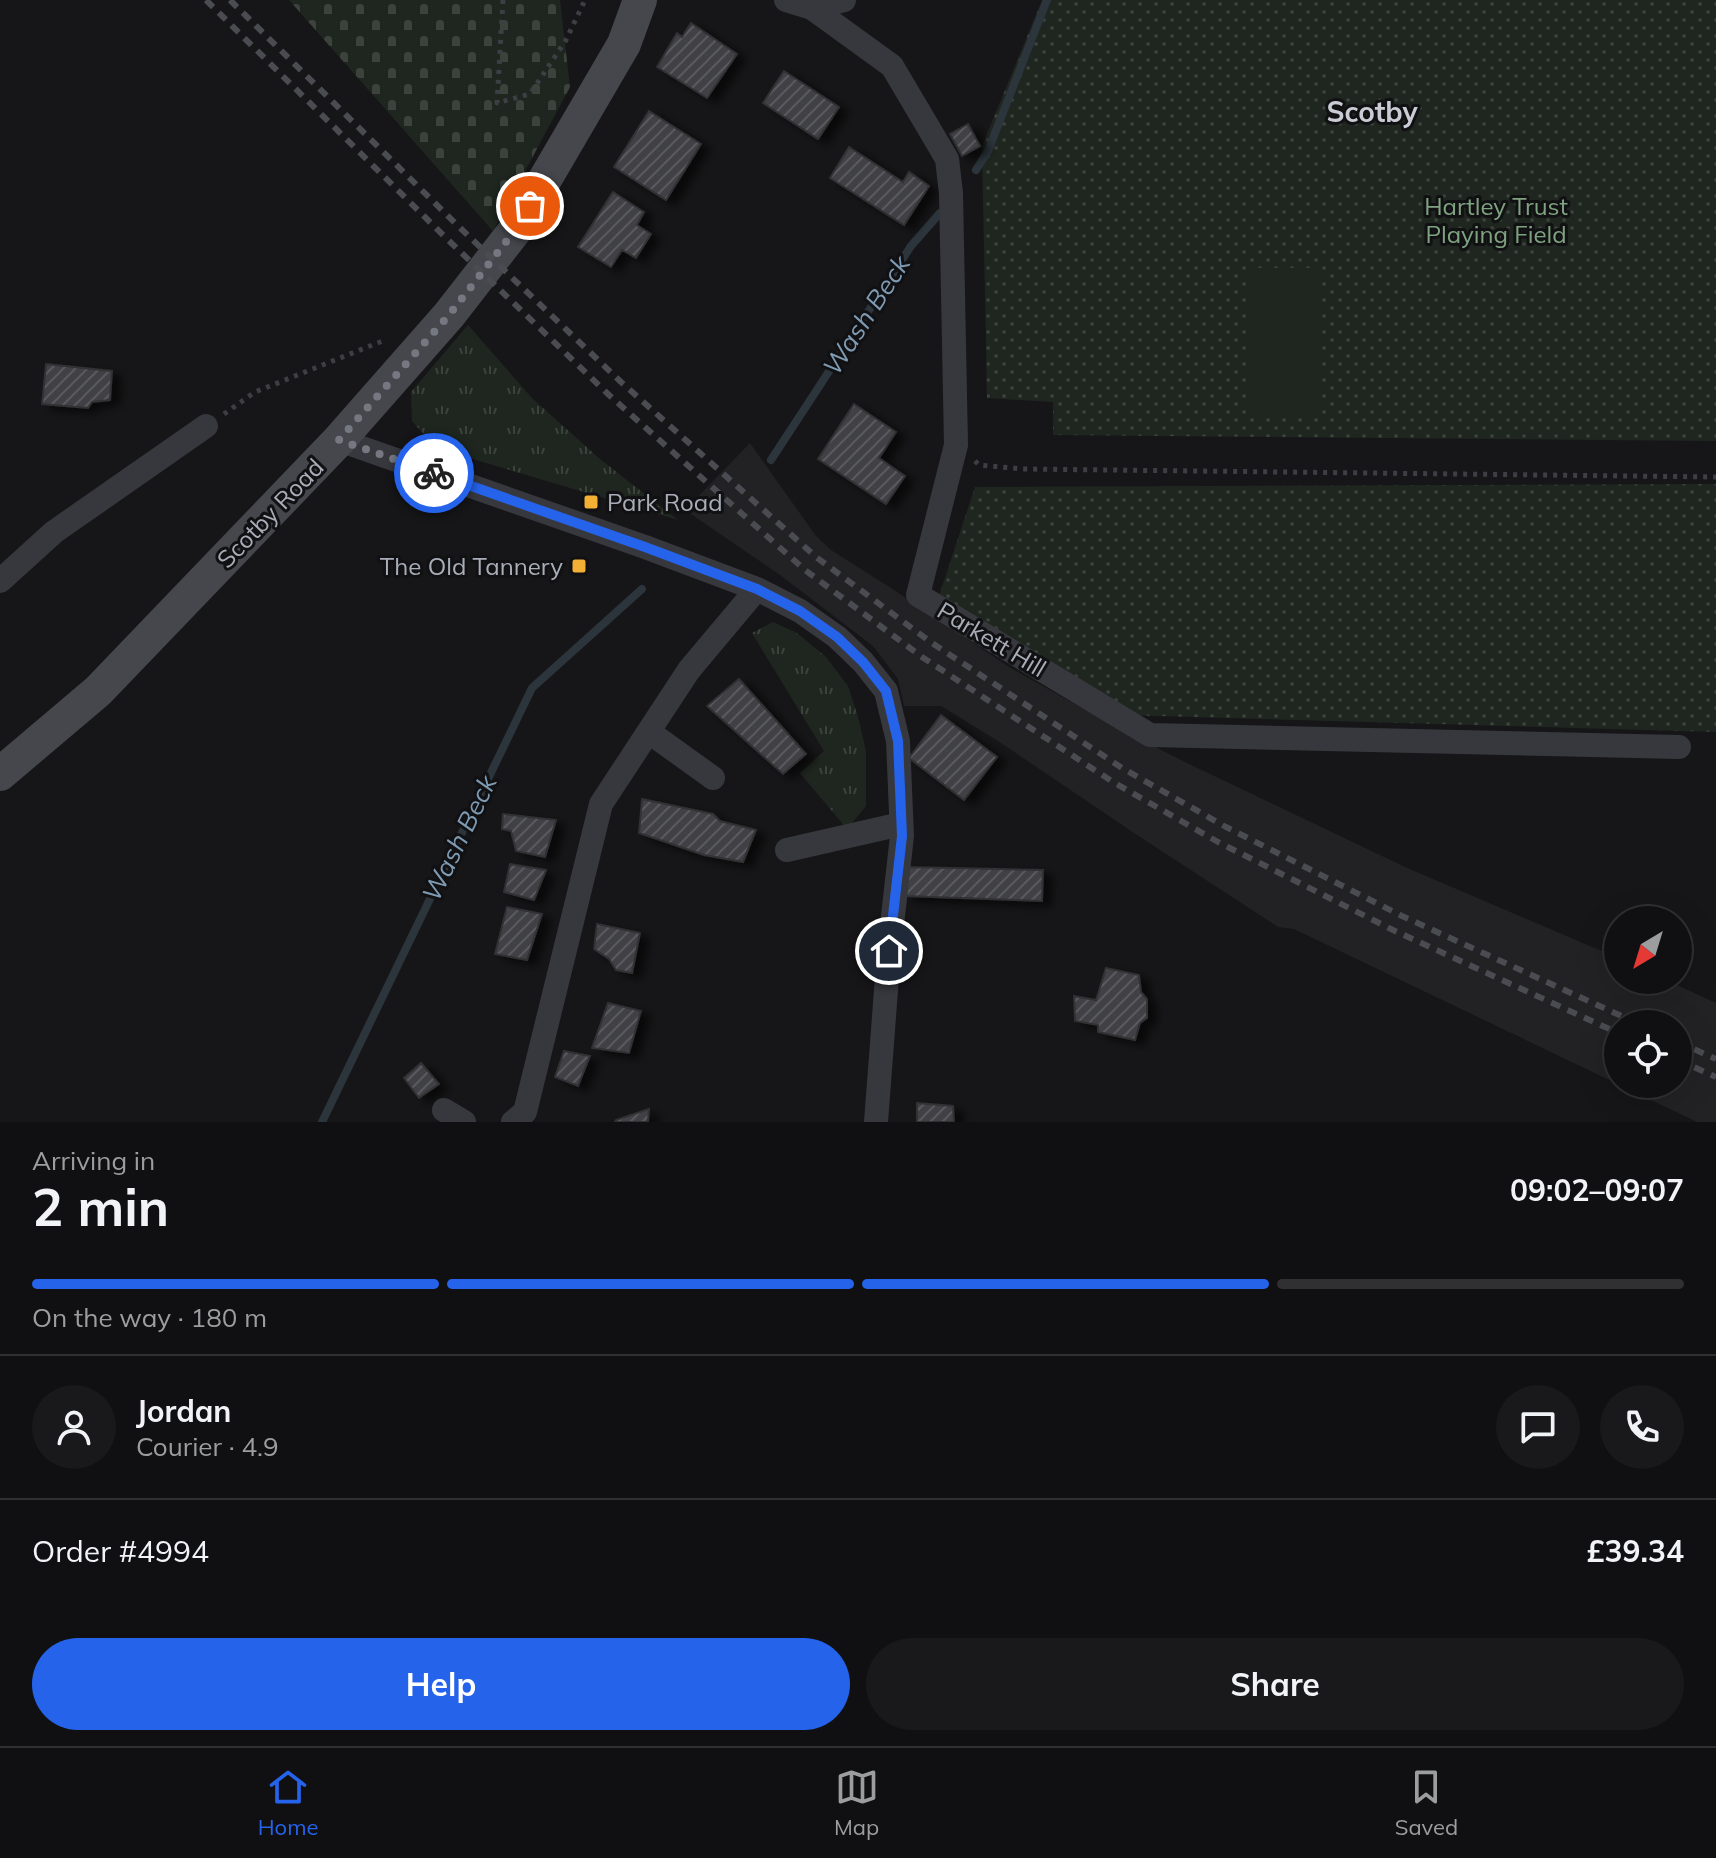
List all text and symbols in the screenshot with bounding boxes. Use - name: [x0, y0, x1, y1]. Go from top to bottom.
- district label: Scotby: [1326, 94, 1418, 129]
- pin: [496, 172, 564, 240]
- icon: bag: [508, 184, 552, 228]
- park label: Hartley Trust Playing Field: [1424, 191, 1568, 249]
- water label: Wash Beck: [815, 248, 917, 381]
- courier: [394, 433, 474, 513]
- icon: bike: [412, 451, 456, 495]
- street label: Scotby Road: [210, 452, 330, 574]
- place label: Park Road: [607, 487, 723, 517]
- marker: Park Road: [582, 493, 600, 511]
- place label: The Old Tannery: [380, 551, 563, 581]
- marker: The Old Tannery: [570, 557, 588, 575]
- street label: Parkett Hill: [932, 595, 1052, 683]
- water label: Wash Beck: [414, 769, 504, 906]
- north arrow: [1604, 906, 1692, 994]
- map controls: [1604, 906, 1692, 1098]
- pin: [855, 917, 923, 985]
- icon: home: [867, 929, 911, 973]
- button: locate: [1604, 1010, 1692, 1098]
- text: Arriving in: [32, 1144, 155, 1177]
- text: 09:02–09:07: [1510, 1171, 1684, 1209]
- text: 2 min: [32, 1174, 169, 1239]
- text: On the way · 180 m: [32, 1301, 267, 1334]
- button: person: [32, 1385, 116, 1469]
- button: chat: [1496, 1385, 1580, 1469]
- button: phone: [1600, 1385, 1684, 1469]
- text: Jordan: [136, 1392, 231, 1430]
- text: Courier · 4.9: [136, 1430, 279, 1463]
- text: Order #4994: [32, 1532, 209, 1570]
- text: £39.34: [1587, 1532, 1684, 1570]
- button: Help: [32, 1638, 850, 1730]
- button: Share: [866, 1638, 1684, 1730]
- tab: Home: [258, 1765, 318, 1841]
- tab: Map: [834, 1765, 879, 1841]
- tab: Saved: [1395, 1765, 1458, 1841]

